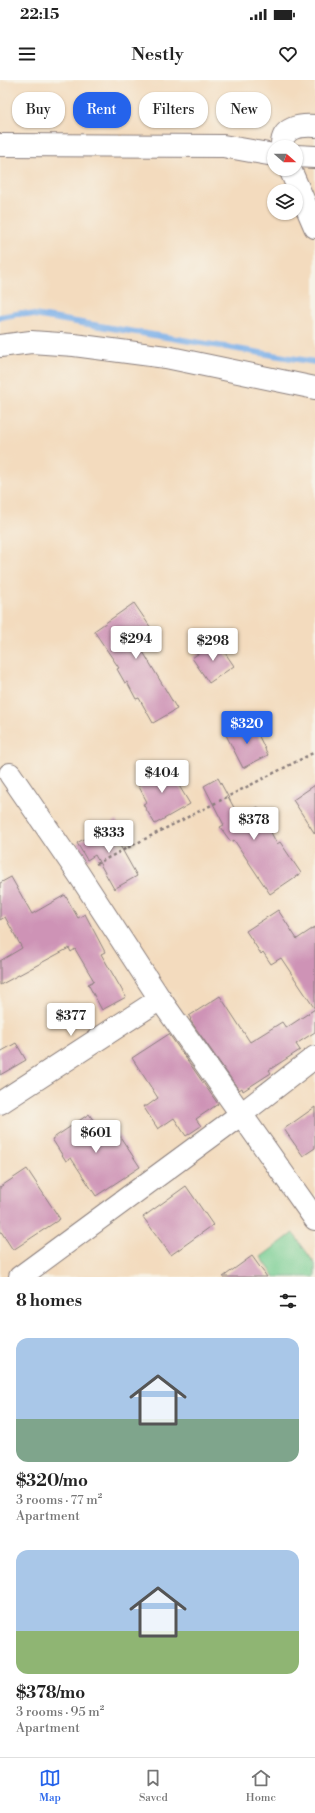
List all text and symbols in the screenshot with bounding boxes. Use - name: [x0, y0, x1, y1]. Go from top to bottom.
- text: 22:15: [20, 5, 59, 24]
- icon: menu: [16, 43, 38, 65]
- text: Nestly: [131, 43, 184, 66]
- icon: heart: [277, 43, 299, 65]
- chip: Buy: [12, 92, 65, 128]
- chip: Rent: [73, 92, 131, 128]
- chip: Filters: [139, 92, 208, 128]
- chip: New: [216, 92, 271, 128]
- north arrow: [267, 140, 303, 176]
- map controls: [267, 140, 303, 220]
- button: layers: [267, 184, 303, 220]
- pin: $294: [112, 626, 160, 660]
- pin: $298: [189, 628, 237, 662]
- text: $294: [120, 631, 152, 647]
- text: $298: [197, 633, 229, 649]
- pin: $320: [223, 711, 271, 745]
- text: $320: [230, 716, 264, 732]
- pin: $404: [138, 760, 186, 794]
- text: $404: [145, 765, 179, 781]
- pin: $378: [230, 807, 278, 841]
- text: $378: [239, 812, 269, 828]
- pin: $333: [85, 820, 133, 854]
- text: $333: [93, 825, 125, 841]
- pin: $377: [47, 1003, 95, 1037]
- text: $377: [56, 1008, 86, 1024]
- pin: $601: [72, 1120, 120, 1154]
- text: $601: [80, 1125, 112, 1141]
- text: 8 homes: [16, 1290, 82, 1312]
- icon: filters: [277, 1290, 299, 1312]
- icon: home: [122, 1364, 194, 1436]
- text: $320/mo: [16, 1470, 88, 1492]
- text: 3 rooms · 77 m²: [16, 1492, 102, 1508]
- text: Apartment: [16, 1508, 80, 1524]
- icon: home: [122, 1576, 194, 1648]
- text: $378/mo: [16, 1682, 85, 1704]
- text: 3 rooms · 95 m²: [16, 1704, 104, 1720]
- text: Apartment: [16, 1720, 80, 1736]
- tab: Map: [39, 1767, 61, 1805]
- tab: Saved: [139, 1767, 168, 1805]
- tab: Home: [246, 1767, 276, 1805]

